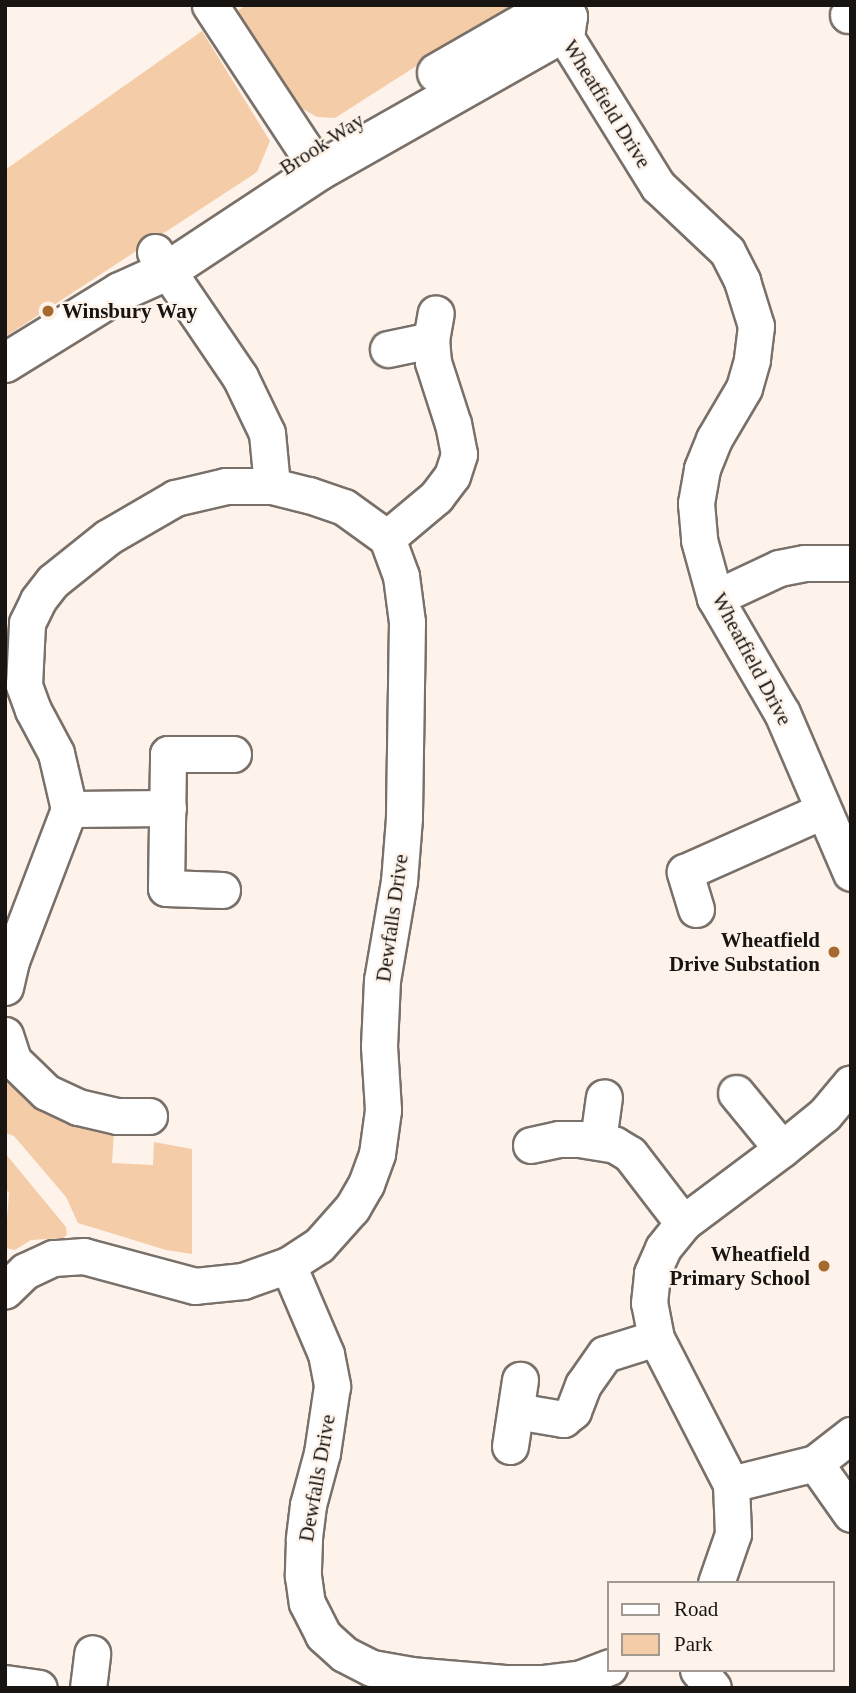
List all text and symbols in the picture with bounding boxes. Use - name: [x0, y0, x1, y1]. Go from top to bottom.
- street label: Wheatfield Drive: [558, 35, 656, 173]
- street label: Brook Way: [275, 107, 369, 181]
- place label: Winsbury Way: [62, 298, 198, 324]
- marker: Winsbury Way: [40, 303, 56, 319]
- street label: Wheatfield Drive: [707, 588, 797, 730]
- street label: Dewfalls Drive: [371, 852, 413, 984]
- place label: Wheatfield Drive Substation: [669, 927, 820, 977]
- marker: Wheatfield Drive Substation: [826, 944, 842, 960]
- place label: Wheatfield Primary School: [669, 1241, 810, 1291]
- marker: Wheatfield Primary School: [816, 1258, 832, 1274]
- street label: Dewfalls Drive: [293, 1412, 341, 1544]
- legend: [608, 1581, 835, 1672]
- text: Road: [674, 1597, 718, 1621]
- text: Park: [674, 1632, 713, 1656]

